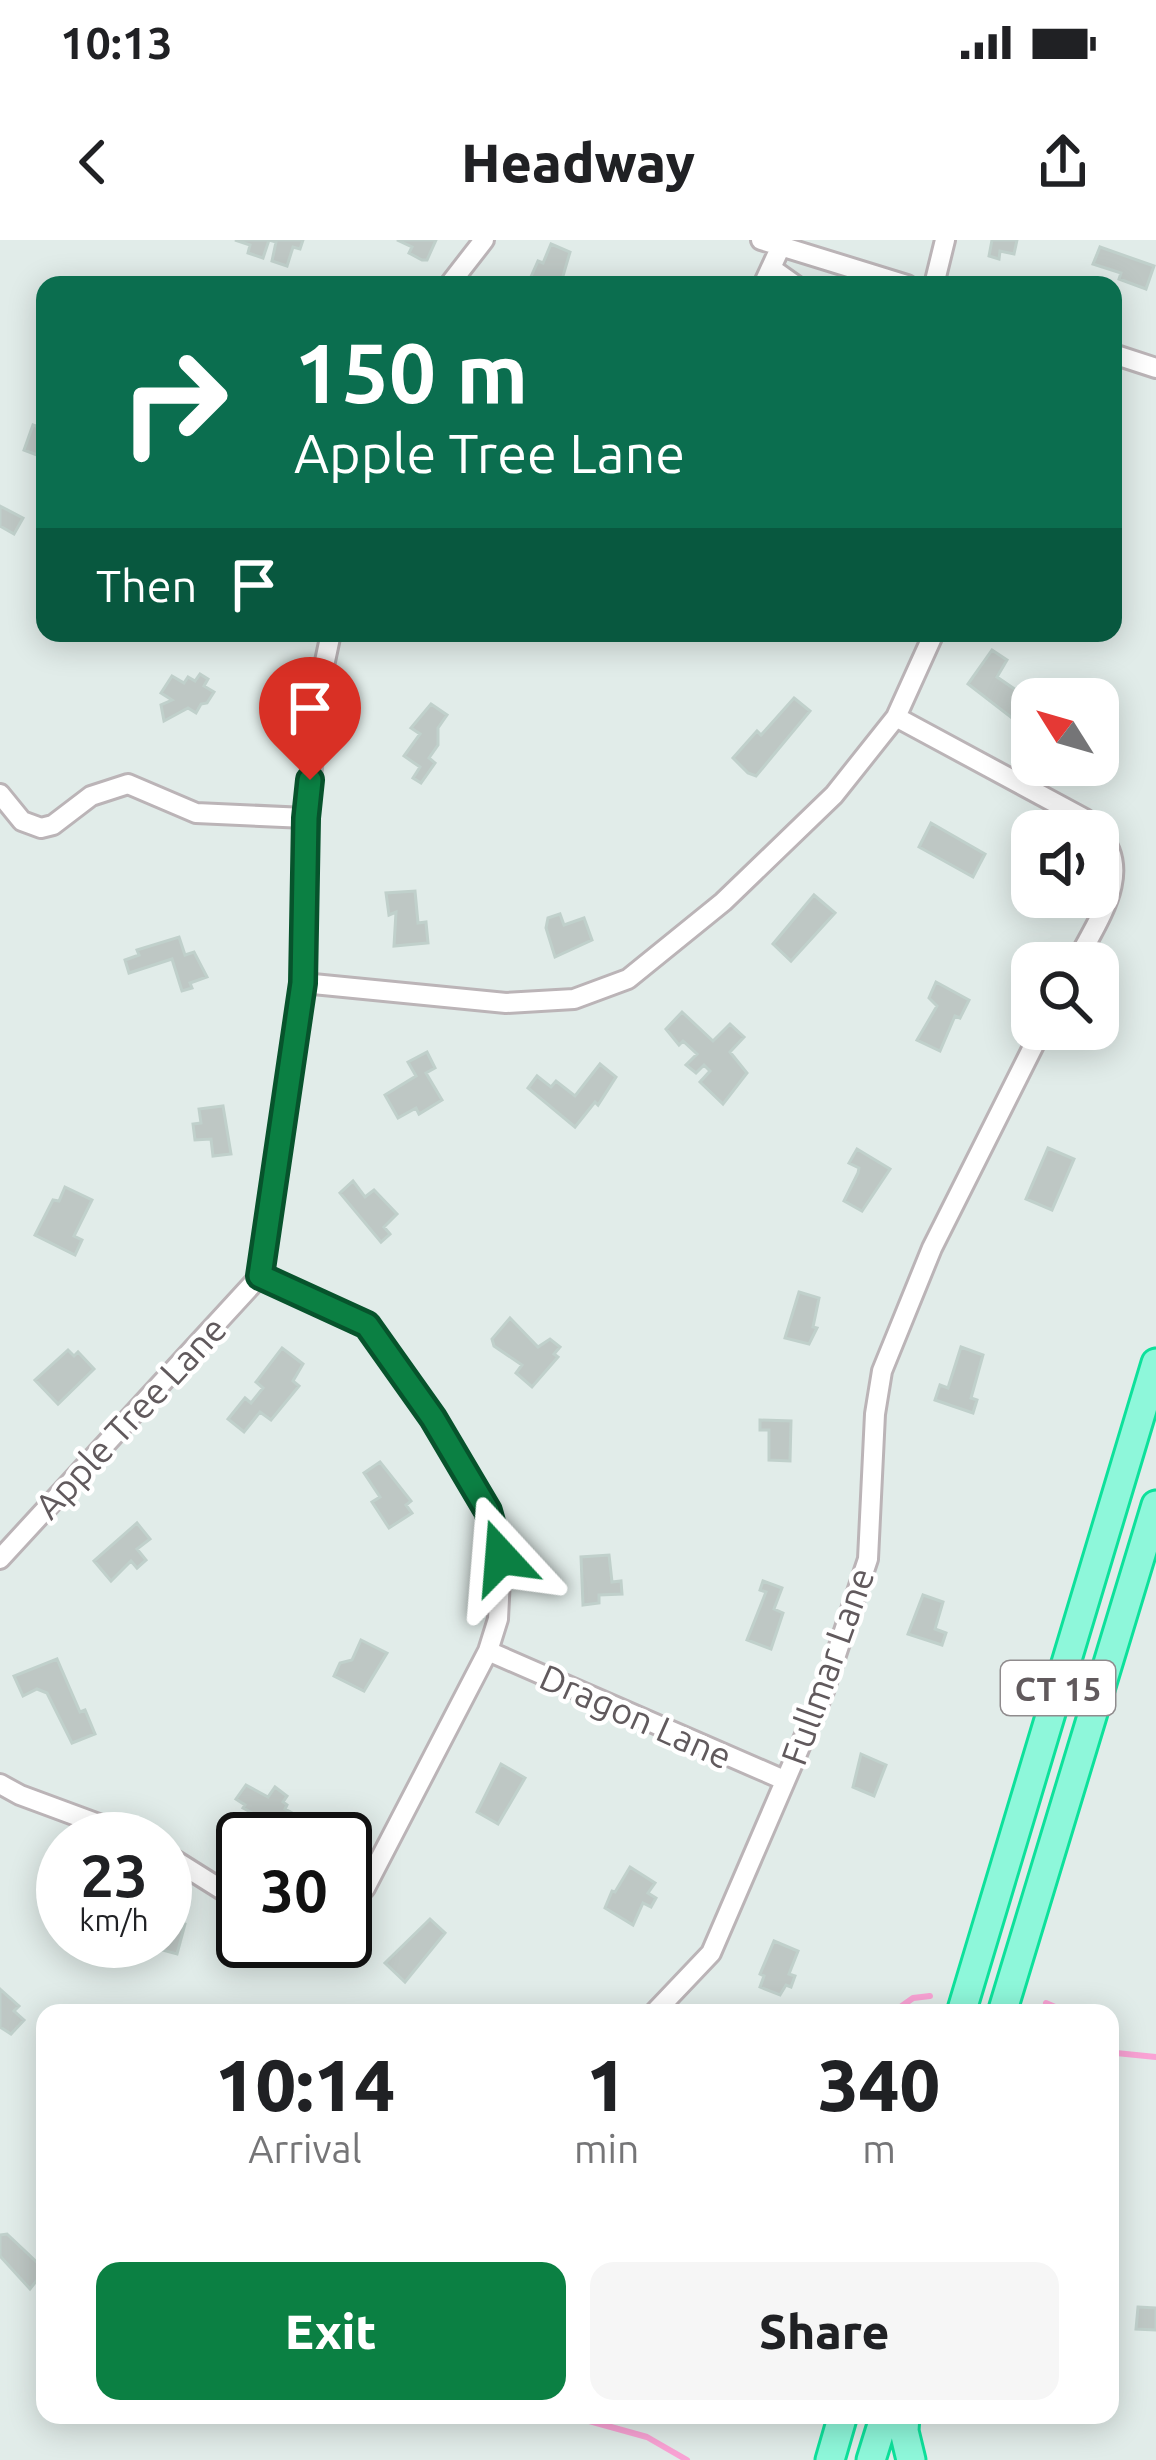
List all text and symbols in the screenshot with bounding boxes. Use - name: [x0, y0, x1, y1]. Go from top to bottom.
- text: 10:13: [60, 17, 173, 68]
- icon: back: [60, 129, 126, 195]
- icon: share: [1030, 129, 1096, 195]
- text: Headway: [461, 132, 695, 192]
- icon: right: [96, 324, 252, 480]
- text: 150 m: [294, 325, 528, 419]
- text: Apple Tree Lane: [294, 423, 685, 483]
- icon: arrive: [221, 552, 287, 618]
- text: Then: [96, 560, 197, 611]
- pin: [259, 657, 361, 780]
- icon: arrive: [277, 675, 343, 741]
- north arrow: [1011, 678, 1119, 786]
- map controls: [1011, 678, 1119, 1050]
- button: sound: [1011, 810, 1119, 918]
- button: search: [1011, 942, 1119, 1050]
- street label: Apple Tree Lane: [26, 1308, 234, 1526]
- position arrow: [438, 1494, 564, 1620]
- street label: Fullmar Lane: [772, 1562, 882, 1770]
- street label: Dragon Lane: [534, 1656, 738, 1776]
- road number: CT 15: [1001, 1661, 1115, 1715]
- speed limit sign: 30: [216, 1812, 372, 1968]
- text: 23: [80, 1841, 148, 1908]
- text: km/h: [79, 1903, 149, 1937]
- text: 10:14: [215, 2044, 395, 2125]
- text: 1: [586, 2044, 627, 2125]
- text: 340: [818, 2044, 940, 2125]
- text: Arrival: [248, 2127, 362, 2170]
- text: min: [574, 2127, 639, 2170]
- text: m: [862, 2127, 896, 2170]
- button: Exit: [96, 2262, 566, 2400]
- button: Share: [590, 2262, 1059, 2400]

